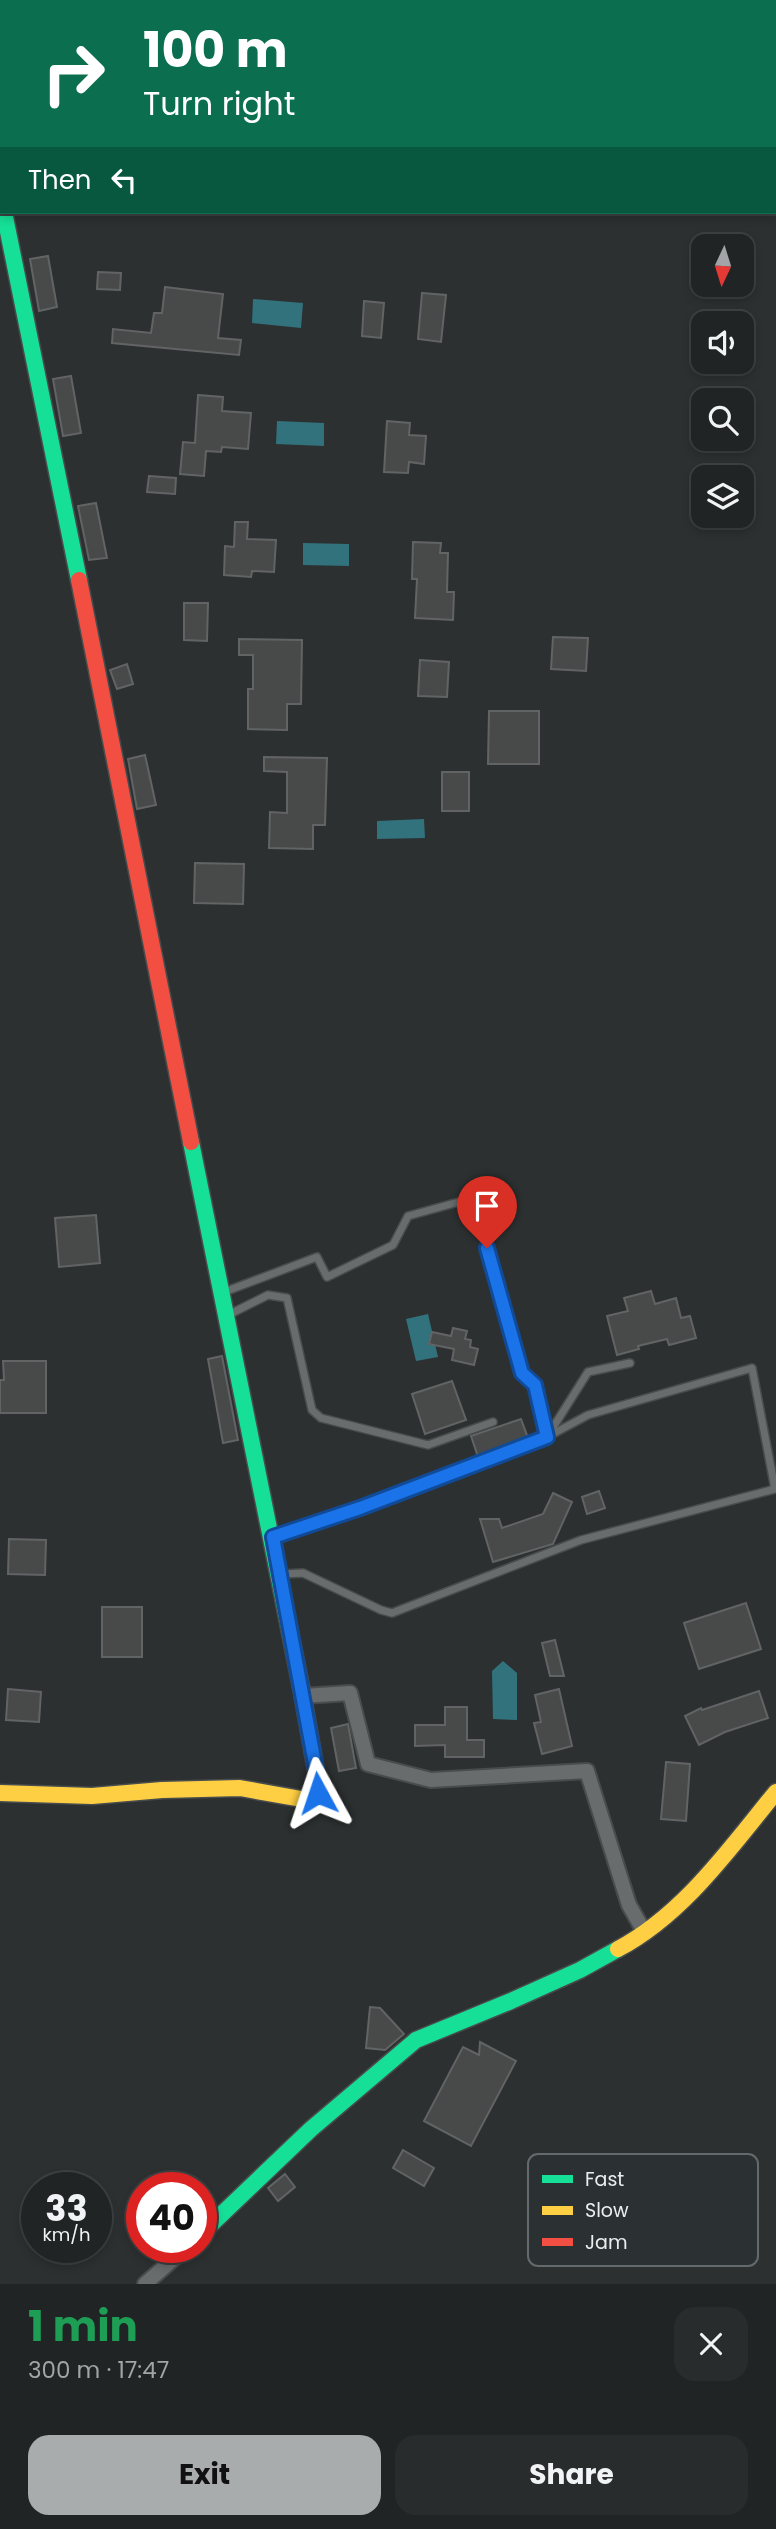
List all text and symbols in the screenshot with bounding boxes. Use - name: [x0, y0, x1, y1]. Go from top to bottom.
- text: 100 m: [143, 16, 288, 84]
- icon: right: [28, 28, 119, 119]
- text: Turn right: [143, 81, 295, 126]
- icon: left: [105, 161, 143, 199]
- text: Then: [28, 162, 91, 198]
- north arrow: [691, 234, 754, 298]
- map controls: [691, 234, 754, 528]
- button: sound: [691, 311, 754, 374]
- button: search: [691, 388, 754, 451]
- button: layers: [691, 465, 754, 528]
- pin: [457, 1176, 517, 1248]
- icon: arrive: [468, 1187, 506, 1225]
- position arrow: [281, 1756, 355, 1830]
- legend: [528, 2154, 758, 2266]
- text: Fast: [585, 2166, 624, 2193]
- speed limit sign: 40: [126, 2172, 217, 2263]
- text: 33: [45, 2184, 88, 2233]
- text: Slow: [585, 2197, 629, 2224]
- text: km/h: [43, 2222, 90, 2247]
- text: Jam: [585, 2229, 627, 2256]
- text: 1 min: [28, 2297, 138, 2356]
- button: close: [674, 2307, 748, 2381]
- text: 300 m · 17:47: [28, 2354, 169, 2386]
- button: Exit: [28, 2435, 381, 2515]
- button: Share: [395, 2435, 748, 2515]

